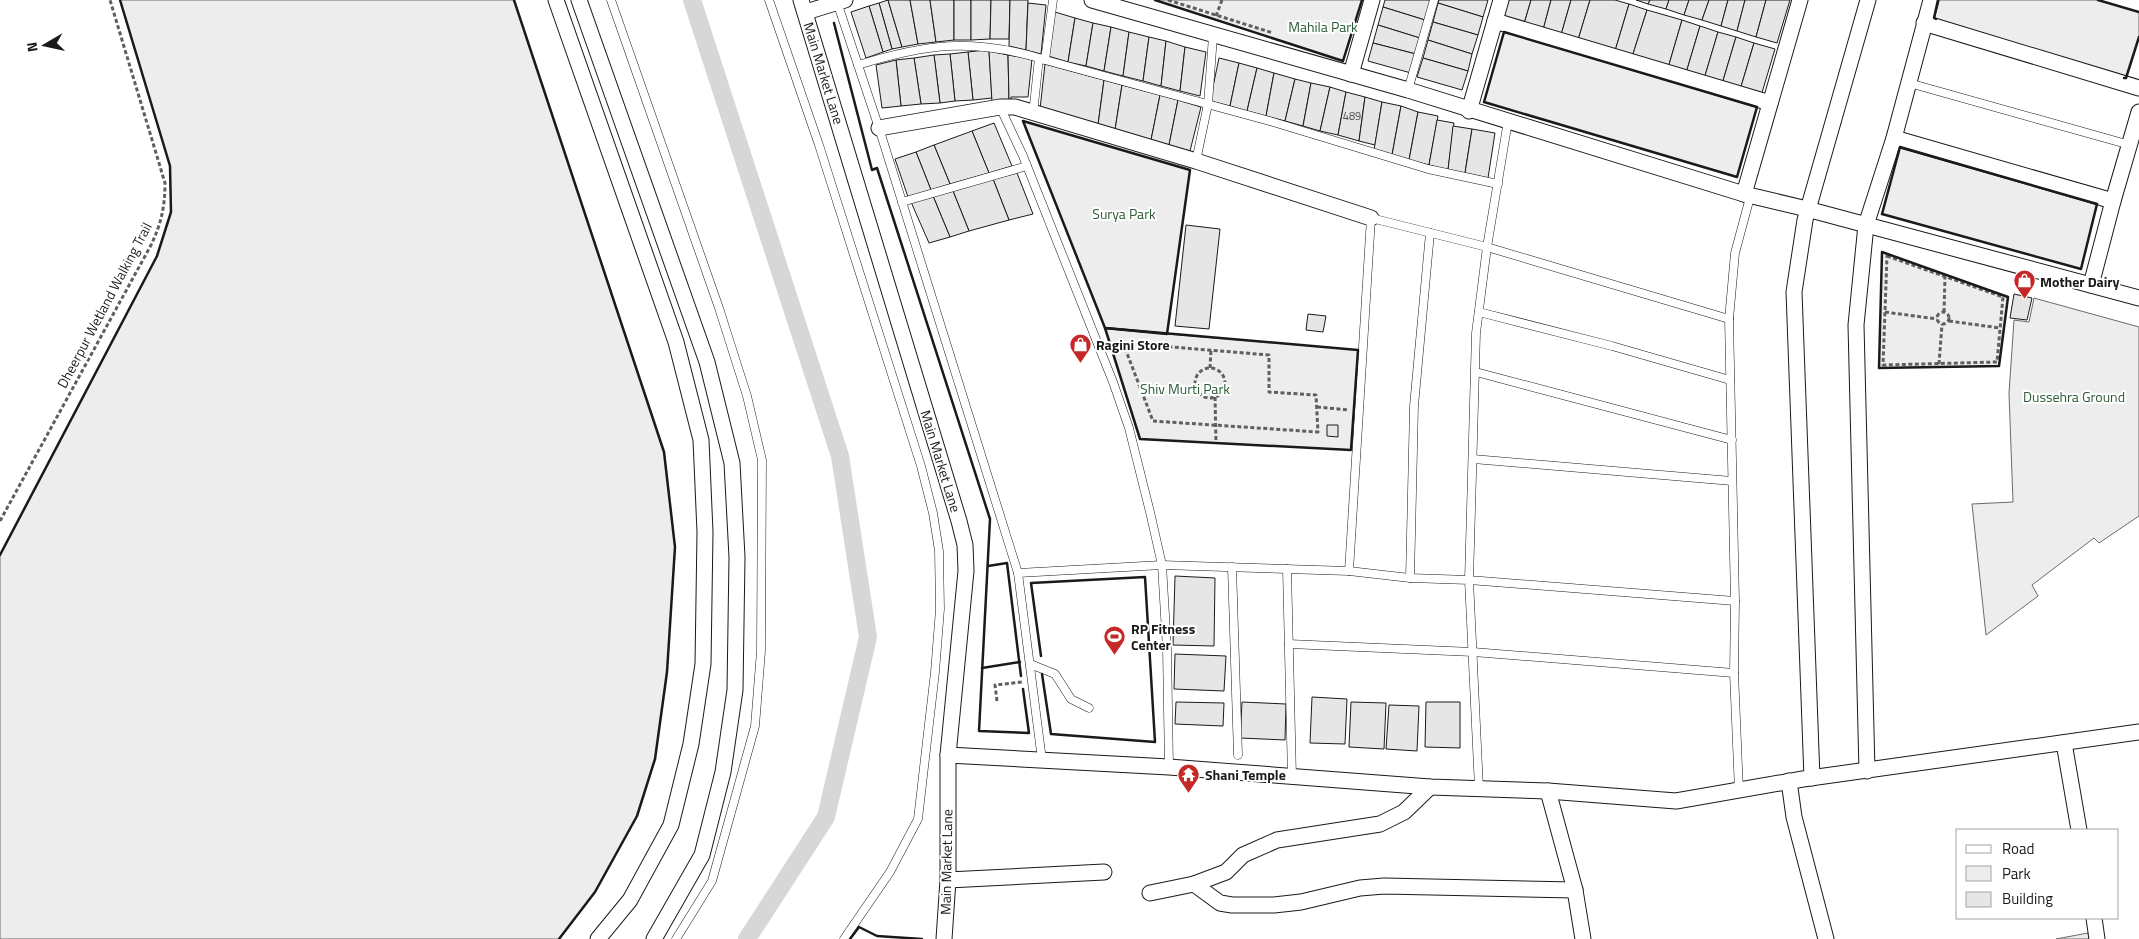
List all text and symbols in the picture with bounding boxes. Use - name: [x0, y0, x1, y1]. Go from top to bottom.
- park label: Mahila Park: [1288, 16, 1358, 37]
- street label: Main Market Lane: [798, 19, 850, 127]
- north arrow: [20, 20, 70, 70]
- text: N: [21, 41, 43, 54]
- house number: 489: [1343, 108, 1361, 124]
- park label: Surya Park: [1092, 203, 1156, 224]
- street label: Dheerpur Wetland Walking Trail: [51, 218, 157, 392]
- shop icon: Mother Dairy: [2012, 269, 2036, 300]
- place label: Mother Dairy: [2040, 271, 2120, 292]
- shop icon: Ragini Store: [1068, 332, 1092, 363]
- place label: Ragini Store: [1096, 334, 1170, 355]
- park label: Shiv Murti Park: [1140, 378, 1230, 399]
- park label: Dussehra Ground: [2023, 386, 2125, 407]
- street label: Main Market Lane: [915, 407, 967, 515]
- place label: RP Fitness Center: [1131, 618, 1196, 655]
- sports icon: RP Fitness Center: [1103, 624, 1127, 655]
- temple icon: Shani Temple: [1177, 762, 1201, 793]
- place label: Shani Temple: [1205, 764, 1286, 785]
- street label: Main Market Lane: [935, 809, 957, 915]
- legend: [1956, 829, 2119, 919]
- text: Road: [2002, 837, 2034, 860]
- text: Park: [2002, 862, 2031, 885]
- text: Building: [2002, 887, 2053, 910]

